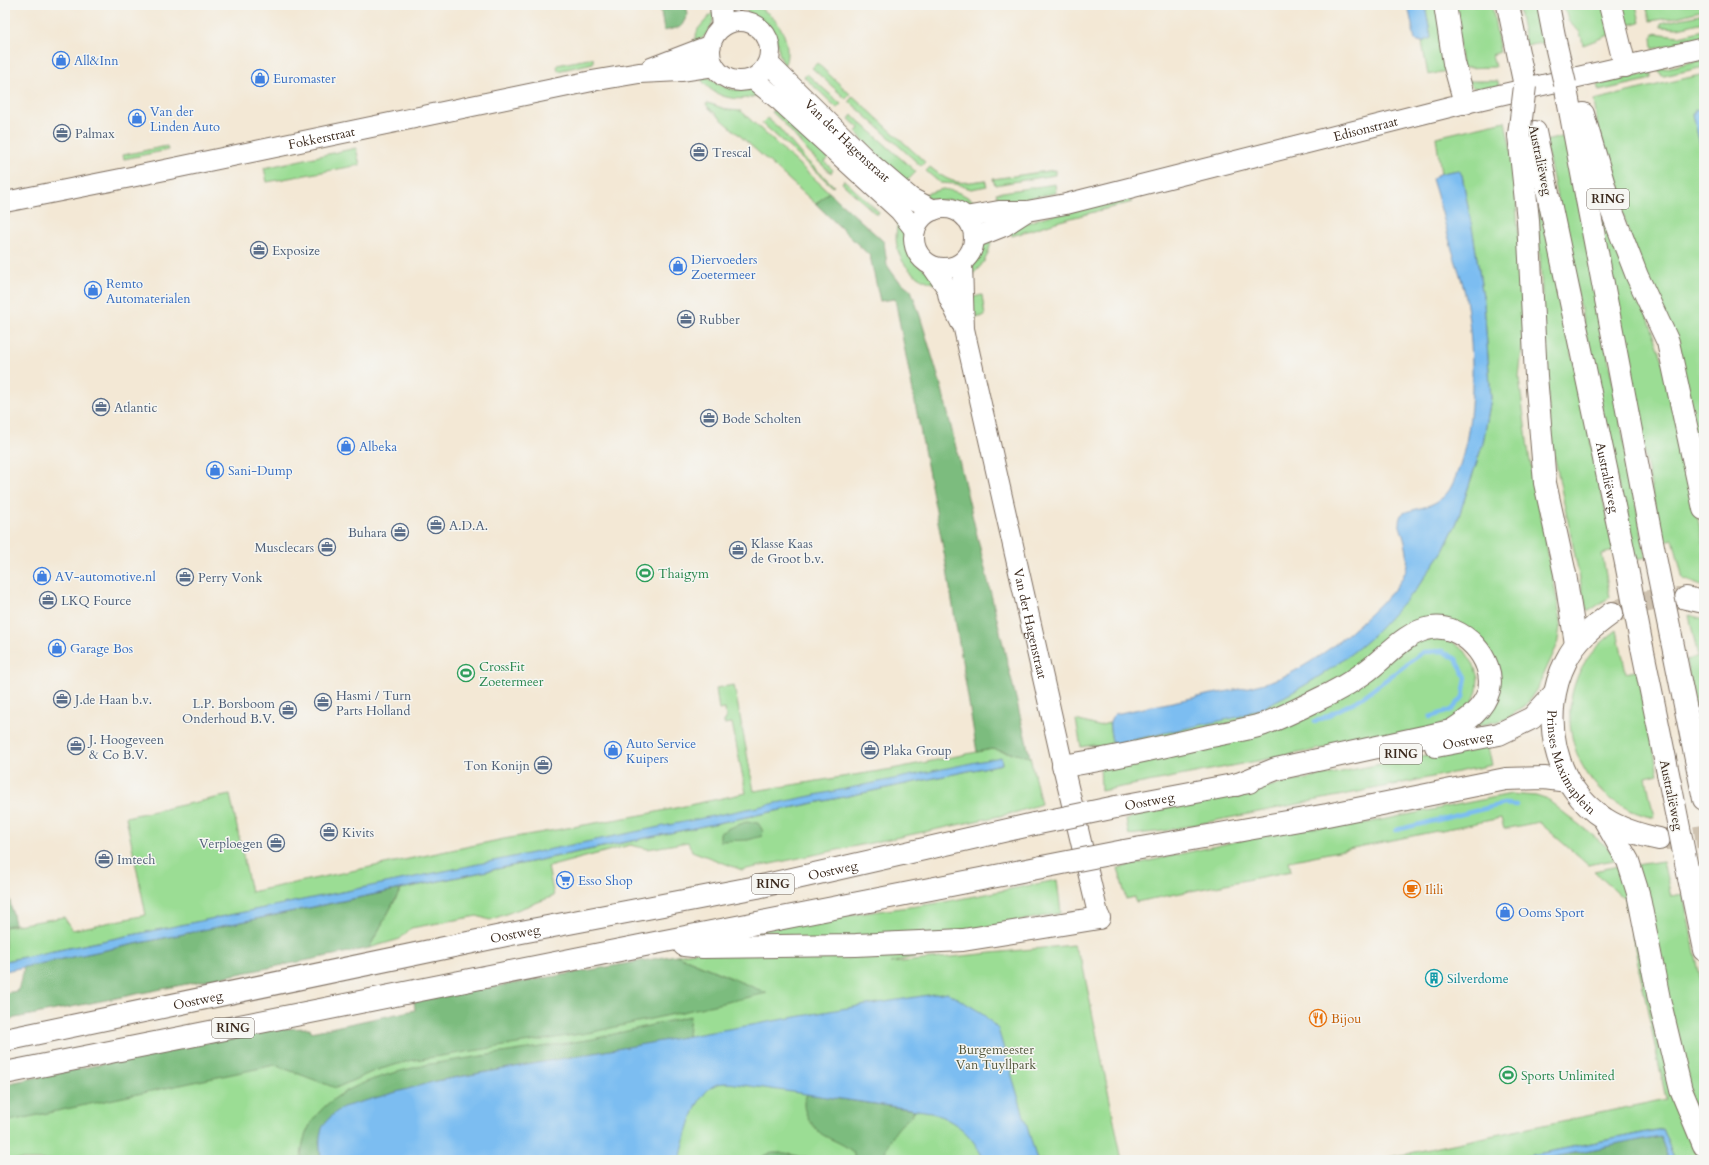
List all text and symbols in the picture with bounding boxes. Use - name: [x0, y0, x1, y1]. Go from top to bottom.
- shop icon: All&Inn: [51, 50, 71, 70]
- place label: All&Inn: [74, 52, 119, 70]
- shop icon: Euromaster: [250, 68, 270, 88]
- place label: Euromaster: [273, 70, 336, 88]
- street label: Van der Hagenstraat: [800, 95, 894, 187]
- place label: Van der Linden Auto: [150, 103, 220, 136]
- shop icon: Van der Linden Auto: [127, 108, 147, 128]
- street label: Edisonstraat: [1331, 112, 1400, 146]
- office icon: Palmax: [52, 123, 72, 143]
- street label: Fokkerstraat: [287, 123, 357, 154]
- street label: Australiëweg: [1524, 123, 1556, 198]
- place label: Palmax: [75, 125, 115, 143]
- office icon: Trescal: [689, 142, 709, 162]
- place label: Trescal: [712, 144, 752, 162]
- road number: RING: [1587, 189, 1629, 209]
- office icon: Exposize: [249, 240, 269, 260]
- place label: Exposize: [272, 242, 320, 260]
- place label: Diervoeders Zoetermeer: [691, 251, 757, 284]
- shop icon: Diervoeders Zoetermeer: [668, 256, 688, 276]
- place label: Remto Automaterialen: [106, 275, 191, 308]
- shop icon: Remto Automaterialen: [83, 280, 103, 300]
- office icon: Rubber: [676, 309, 696, 329]
- place label: Rubber: [699, 311, 740, 329]
- office icon: Atlantic: [91, 397, 111, 417]
- place label: Atlantic: [114, 399, 157, 417]
- office icon: Bode Scholten: [699, 408, 719, 428]
- place label: Bode Scholten: [722, 410, 802, 428]
- shop icon: Albeka: [336, 436, 356, 456]
- place label: Albeka: [359, 438, 397, 456]
- street label: Australiëweg: [1591, 441, 1623, 515]
- shop icon: Sani-Dump: [205, 460, 225, 480]
- place label: Sani-Dump: [228, 462, 293, 480]
- office icon: A.D.A.: [426, 515, 446, 535]
- place label: A.D.A.: [449, 517, 488, 535]
- office icon: Buhara: [390, 522, 410, 542]
- place label: Buhara: [348, 524, 387, 542]
- place label: Klasse Kaas de Groot b.v.: [751, 535, 824, 568]
- office icon: Musclecars: [317, 537, 337, 557]
- place label: Musclecars: [254, 539, 314, 557]
- office icon: Klasse Kaas de Groot b.v.: [728, 540, 748, 560]
- sports icon: Thaigym: [635, 563, 655, 583]
- place label: Thaigym: [658, 565, 709, 583]
- shop icon: AV-automotive.nl: [32, 566, 52, 586]
- office icon: Perry Vonk: [175, 567, 195, 587]
- street label: Van der Hagenstraat: [1009, 567, 1051, 681]
- place label: AV-automotive.nl: [55, 568, 156, 586]
- place label: Perry Vonk: [198, 569, 262, 587]
- office icon: LKQ Fource: [38, 590, 58, 610]
- place label: LKQ Fource: [61, 592, 131, 610]
- shop icon: Garage Bos: [47, 638, 67, 658]
- place label: Garage Bos: [70, 640, 133, 658]
- place label: CrossFit Zoetermeer: [479, 658, 544, 691]
- sports icon: CrossFit Zoetermeer: [456, 663, 476, 683]
- place label: Hasmi / Turn Parts Holland: [336, 687, 412, 720]
- office icon: J.de Haan b.v.: [52, 689, 72, 709]
- place label: J.de Haan b.v.: [73, 691, 152, 709]
- office icon: Hasmi / Turn Parts Holland: [313, 692, 333, 712]
- place label: L.P. Borsboom Onderhoud B.V.: [182, 695, 275, 728]
- office icon: L.P. Borsboom Onderhoud B.V.: [278, 700, 298, 720]
- street label: Prinses Maximaplein: [1542, 710, 1600, 819]
- street label: Oostweg: [1441, 727, 1495, 755]
- place label: J. Hoogeveen & Co B.V.: [87, 731, 165, 764]
- place label: Auto Service Kuipers: [626, 735, 696, 768]
- office icon: J. Hoogeveen & Co B.V.: [66, 736, 86, 756]
- shop icon: Auto Service Kuipers: [603, 740, 623, 760]
- office icon: Plaka Group: [860, 740, 880, 760]
- place label: Plaka Group: [883, 742, 952, 760]
- road number: RING: [1380, 744, 1422, 764]
- office icon: Ton Konijn: [533, 755, 553, 775]
- place label: Ton Konijn: [464, 757, 531, 775]
- street label: Australiëweg: [1655, 758, 1687, 833]
- street label: Oostweg: [1123, 788, 1177, 815]
- office icon: Kivits: [319, 822, 339, 842]
- place label: Kivits: [342, 824, 374, 842]
- office icon: Verploegen: [266, 833, 286, 853]
- place label: Verploegen: [199, 835, 264, 853]
- office icon: Imtech: [94, 849, 114, 869]
- place label: Imtech: [117, 851, 156, 869]
- street label: Oostweg: [806, 856, 860, 885]
- supermarket icon: Esso Shop: [555, 870, 575, 890]
- place label: Esso Shop: [578, 872, 633, 890]
- road number: RING: [752, 874, 794, 894]
- cafe icon: Ilili: [1402, 879, 1422, 899]
- place label: Ilili: [1425, 881, 1444, 899]
- shop icon: Ooms Sport: [1495, 902, 1515, 922]
- place label: Ooms Sport: [1518, 904, 1584, 922]
- street label: Oostweg: [489, 921, 542, 948]
- building icon: Silverdome: [1424, 968, 1444, 988]
- place label: Silverdome: [1447, 970, 1509, 988]
- street label: Oostweg: [172, 986, 225, 1015]
- restaurant icon: Bijou: [1308, 1008, 1328, 1028]
- place label: Bijou: [1331, 1010, 1361, 1028]
- road number: RING: [212, 1018, 254, 1038]
- park label: Burgemeester Van Tuyllpark: [956, 1041, 1036, 1074]
- sports icon: Sports Unlimited: [1498, 1065, 1518, 1085]
- place label: Sports Unlimited: [1521, 1067, 1615, 1085]

